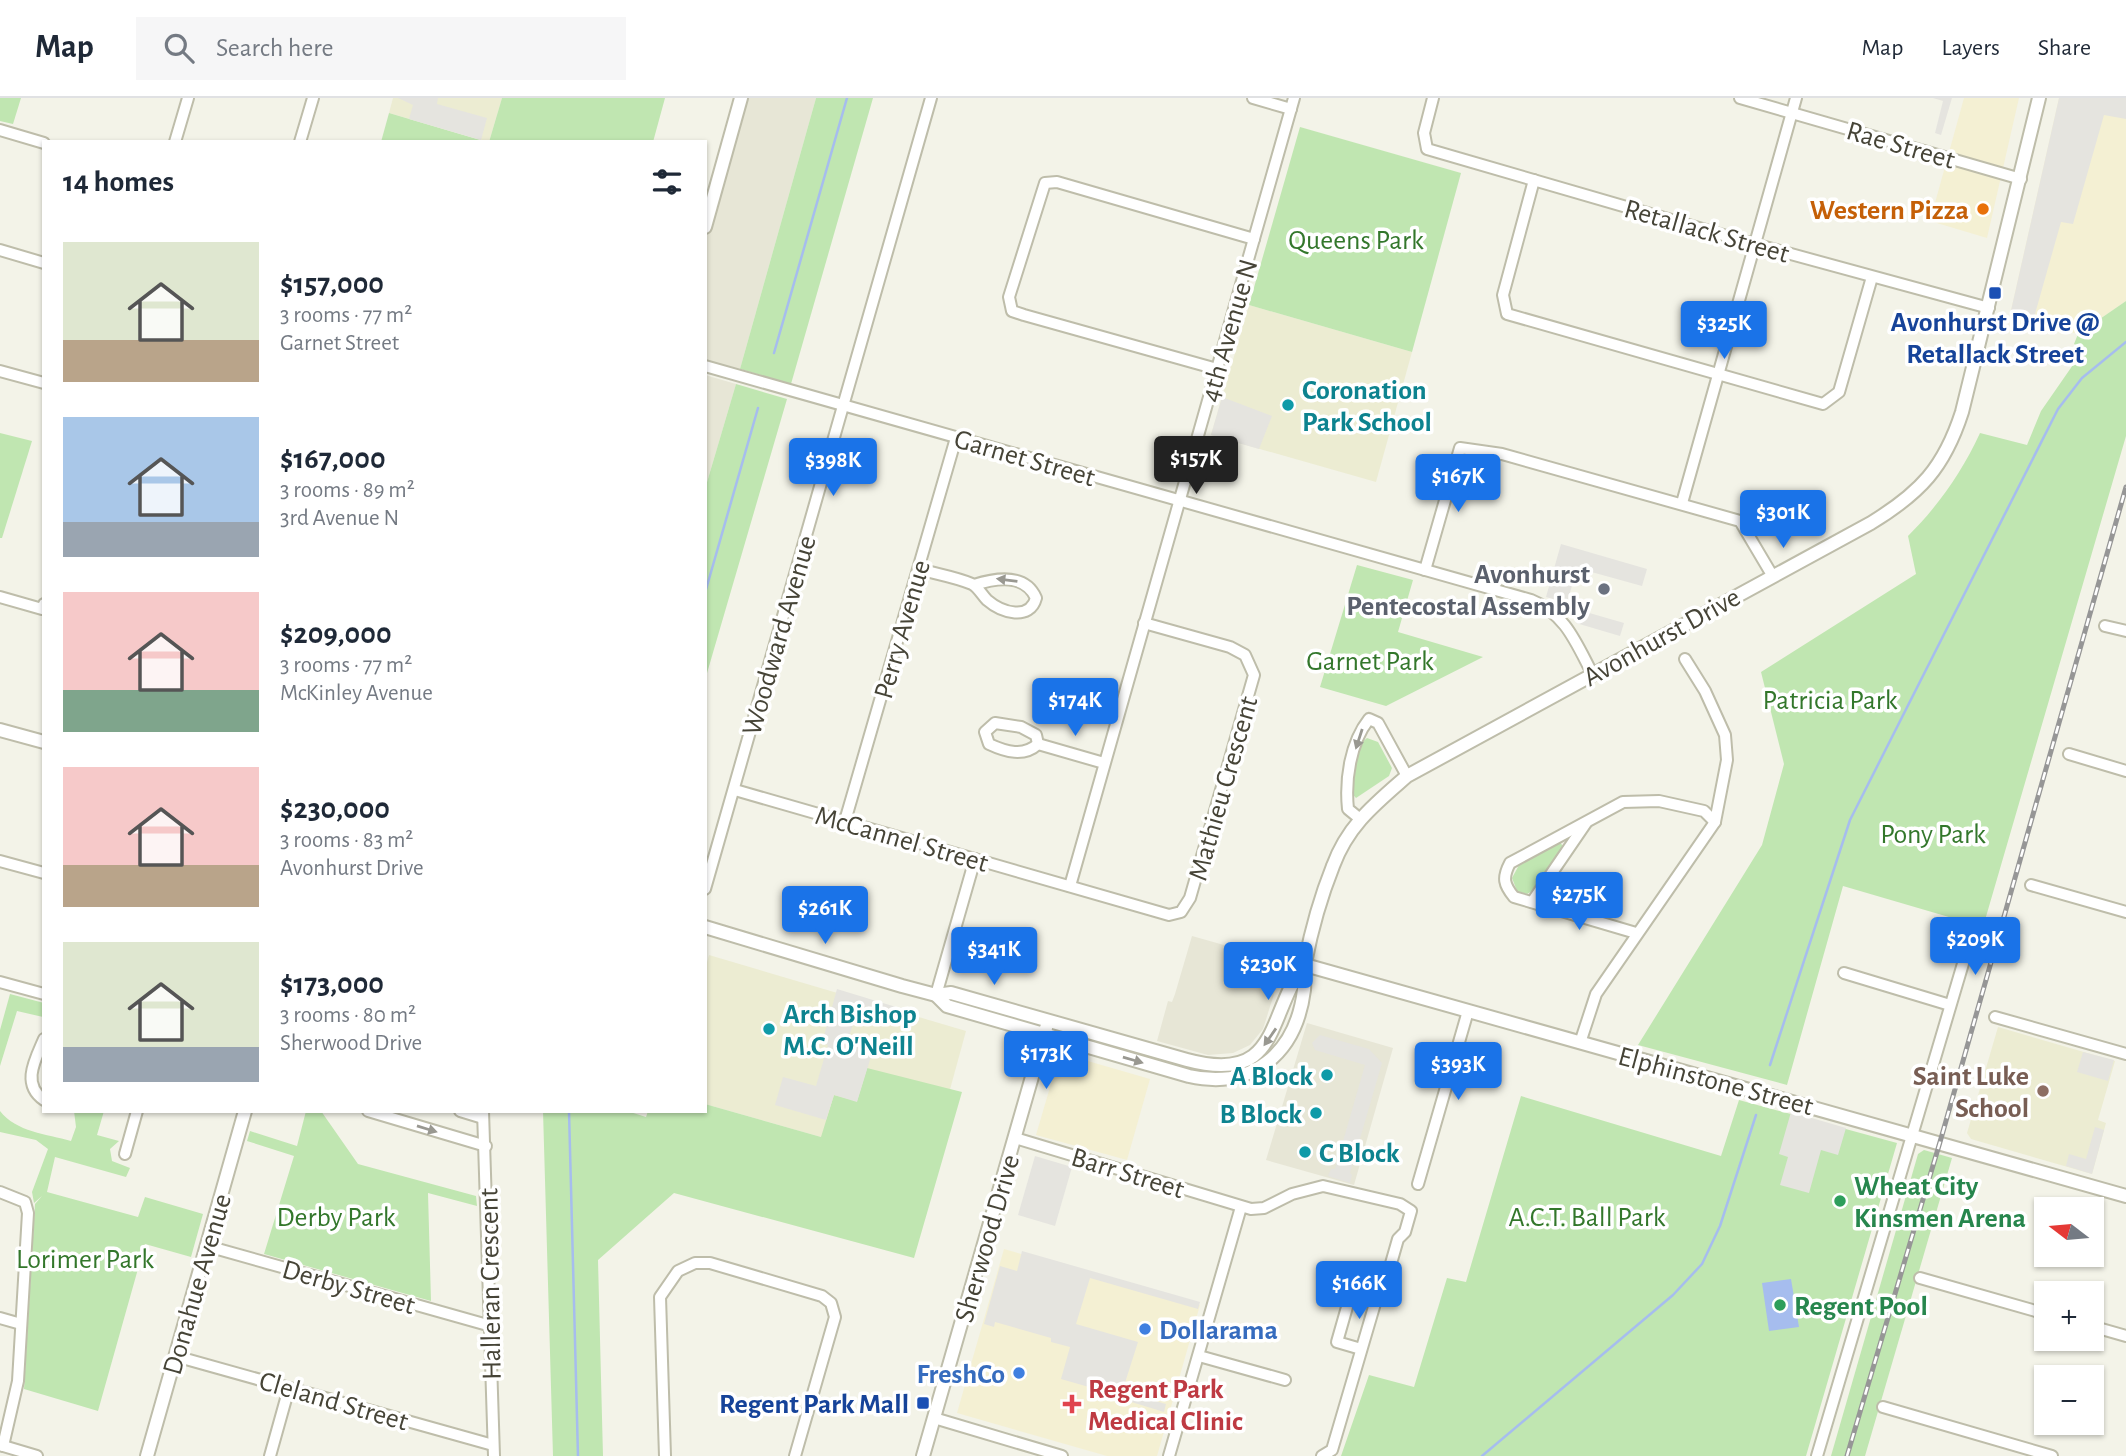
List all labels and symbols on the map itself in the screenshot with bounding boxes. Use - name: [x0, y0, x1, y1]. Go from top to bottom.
- street label: Rae Street: [1843, 117, 1958, 175]
- street label: Retallack Street: [1621, 195, 1792, 269]
- place label: Western Pizza: [1810, 197, 1969, 225]
- marker: Western Pizza: [1975, 201, 1991, 217]
- park label: Queens Park: [1288, 227, 1424, 255]
- street label: 4th Avenue N: [1196, 256, 1264, 405]
- marker: Avonhurst Drive @ Retallack Street: [1987, 285, 2003, 301]
- pin: $325K: [1675, 302, 1773, 361]
- place label: Avonhurst Drive @ Retallack Street: [1891, 309, 2100, 369]
- place label: Coronation Park School: [1302, 377, 1432, 437]
- marker: Coronation Park School: [1280, 397, 1296, 413]
- street label: Garnet Street: [951, 425, 1098, 492]
- pin: $157K: [1147, 436, 1245, 496]
- pin: $398K: [784, 438, 882, 498]
- pin: $167K: [1409, 454, 1507, 514]
- pin: $301K: [1734, 490, 1832, 550]
- street label: Woodward Avenue: [738, 532, 822, 739]
- street label: Perry Avenue: [870, 557, 936, 702]
- place label: Avonhurst Pentecostal Assembly: [1346, 561, 1591, 621]
- one-way arrow: [996, 575, 1018, 586]
- marker: Avonhurst Pentecostal Assembly: [1596, 581, 1612, 597]
- street label: Avonhurst Drive: [1579, 583, 1745, 692]
- park label: Garnet Park: [1306, 648, 1434, 676]
- pin: $174K: [1026, 678, 1124, 738]
- park label: Patricia Park: [1763, 687, 1898, 715]
- street label: Mathieu Crescent: [1184, 693, 1264, 884]
- one-way arrow: [1353, 729, 1364, 750]
- street label: McCannel Street: [812, 802, 991, 878]
- park label: Pony Park: [1880, 821, 1986, 849]
- pin: $275K: [1530, 872, 1628, 932]
- pin: $261K: [776, 886, 874, 946]
- pin: $209K: [1926, 918, 2024, 977]
- pin: $341K: [945, 928, 1043, 987]
- pin: $230K: [1219, 942, 1317, 1002]
- place label: Arch Bishop M.C. O'Neill: [783, 1001, 917, 1061]
- marker: Arch Bishop M.C. O'Neill: [761, 1021, 777, 1037]
- one-way arrow: [1263, 1028, 1277, 1046]
- pin: $173K: [997, 1032, 1095, 1091]
- pin: $393K: [1409, 1042, 1507, 1102]
- street label: Elphinstone Street: [1615, 1042, 1816, 1121]
- one-way arrow: [1123, 1056, 1144, 1066]
- place label: A Block: [1230, 1063, 1313, 1091]
- place label: Saint Luke School: [1913, 1063, 2029, 1123]
- marker: A Block: [1319, 1067, 1335, 1083]
- marker: Saint Luke School: [2035, 1083, 2051, 1099]
- place label: B Block: [1220, 1101, 1302, 1129]
- marker: B Block: [1308, 1105, 1324, 1121]
- one-way arrow: [416, 1124, 437, 1134]
- place label: C Block: [1319, 1140, 1400, 1168]
- street label: Barr Street: [1068, 1144, 1187, 1204]
- marker: C Block: [1297, 1144, 1313, 1160]
- street label: Sherwood Drive: [951, 1151, 1025, 1326]
- place label: Wheat City Kinsmen Arena: [1854, 1173, 2026, 1233]
- street label: Halleran Crescent: [475, 1188, 507, 1380]
- street label: Donahue Avenue: [159, 1191, 237, 1378]
- marker: Wheat City Kinsmen Arena: [1832, 1193, 1848, 1209]
- north arrow: [2034, 1197, 2104, 1267]
- park label: Derby Park: [277, 1204, 396, 1232]
- park label: A.C.T. Ball Park: [1508, 1204, 1666, 1232]
- park label: Lorimer Park: [16, 1246, 154, 1274]
- street label: Derby Street: [279, 1256, 418, 1320]
- pin: $166K: [1310, 1262, 1408, 1321]
- place label: Regent Pool: [1794, 1293, 1928, 1321]
- marker: Regent Pool: [1772, 1297, 1788, 1313]
- place label: Dollarama: [1159, 1317, 1278, 1345]
- marker: Dollarama: [1137, 1321, 1153, 1337]
- place label: FreshCo: [916, 1361, 1005, 1389]
- marker: FreshCo: [1011, 1365, 1027, 1381]
- street label: Cleland Street: [256, 1367, 411, 1437]
- place label: Regent Park Medical Clinic: [1088, 1376, 1243, 1436]
- place label: Regent Park Mall: [719, 1391, 909, 1419]
- marker: Regent Park Medical Clinic: [1062, 1394, 1082, 1414]
- marker: Regent Park Mall: [915, 1395, 931, 1411]

